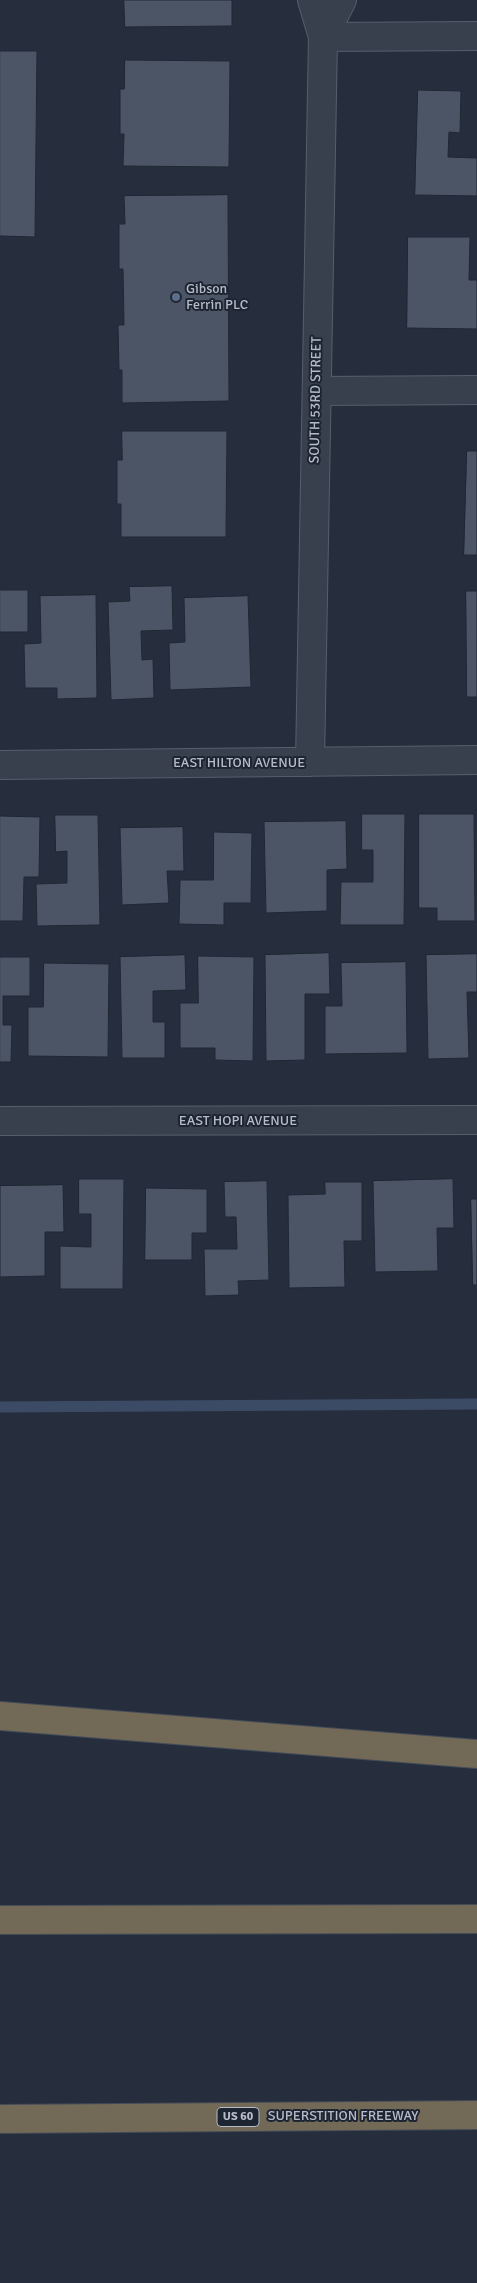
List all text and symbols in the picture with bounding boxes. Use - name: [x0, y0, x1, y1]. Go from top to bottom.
- place label: Gibson Ferrin PLC: [186, 281, 248, 314]
- marker: Gibson Ferrin PLC: [170, 291, 182, 303]
- street label: SOUTH 53RD STREET: [306, 336, 326, 464]
- street label: EAST HILTON AVENUE: [173, 755, 305, 771]
- street label: EAST HOPI AVENUE: [179, 1113, 297, 1129]
- road number: US 60: [217, 2108, 259, 2126]
- street label: SUPERSTITION FREEWAY: [268, 2108, 418, 2124]

